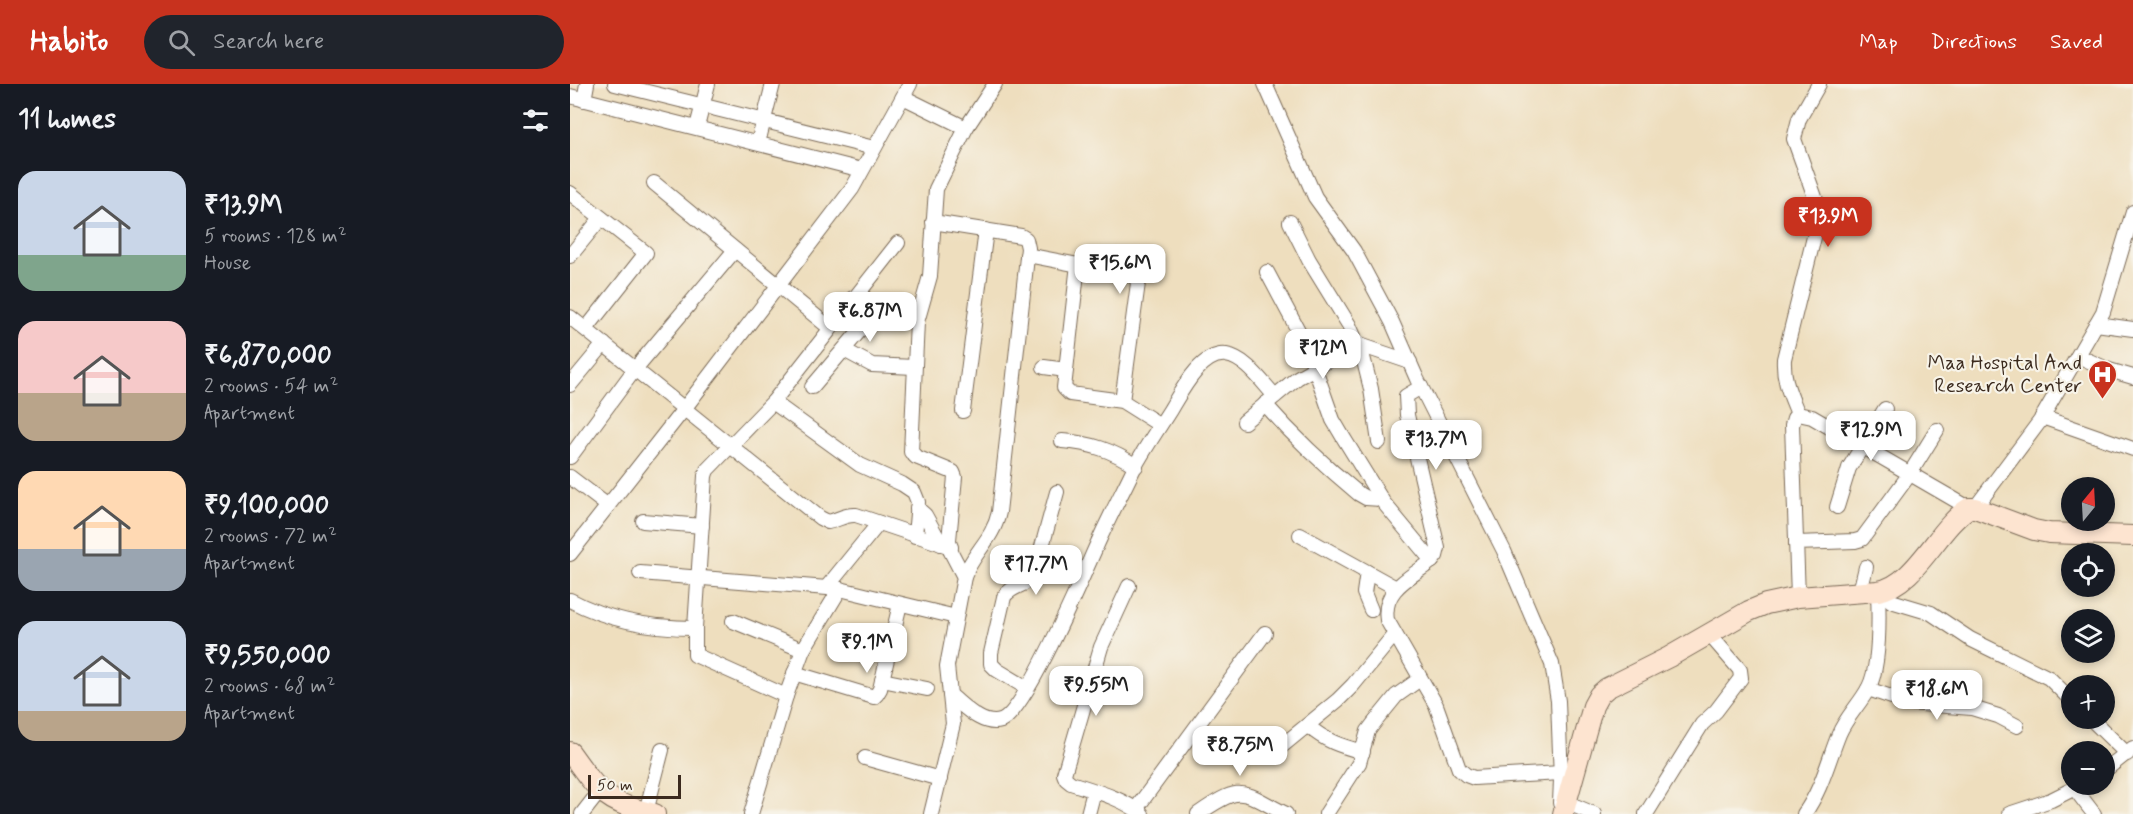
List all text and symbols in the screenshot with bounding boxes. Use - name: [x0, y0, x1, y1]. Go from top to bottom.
- search box: [144, 15, 564, 69]
- text: Habito: [30, 24, 108, 61]
- icon: search: [165, 26, 198, 59]
- text: Search here: [213, 28, 324, 56]
- text: Map: [1859, 28, 1898, 56]
- text: Directions: [1931, 28, 2017, 56]
- text: Saved: [2050, 28, 2103, 56]
- text: 11 homes: [18, 103, 116, 137]
- icon: filters: [519, 104, 552, 137]
- text: ₹13.9M: [204, 189, 282, 223]
- icon: home: [66, 195, 138, 267]
- pin: ₹13.9M: [1779, 197, 1877, 248]
- text: ₹13.9M: [1798, 203, 1858, 230]
- text: 5 rooms · 128 m²: [204, 223, 347, 250]
- pin: ₹15.6M: [1071, 244, 1169, 295]
- text: House: [204, 250, 251, 277]
- text: ₹15.6M: [1089, 250, 1151, 277]
- pin: ₹6.87M: [821, 292, 919, 343]
- text: ₹6.87M: [838, 298, 902, 325]
- pin: ₹12M: [1287, 329, 1359, 380]
- text: ₹12M: [1299, 335, 1347, 362]
- text: ₹6,870,000: [204, 339, 332, 373]
- icon: home: [66, 345, 138, 417]
- place label: Maa Hospital And Research Center: [1928, 350, 2082, 400]
- hospital icon: Maa Hospital And Research Center: [2087, 358, 2119, 400]
- text: 2 rooms · 54 m²: [204, 373, 338, 400]
- text: Apartment: [204, 400, 295, 427]
- pin: ₹12.9M: [1822, 411, 1920, 462]
- text: ₹12.9M: [1840, 417, 1902, 444]
- pin: ₹13.7M: [1387, 420, 1485, 471]
- text: ₹13.7M: [1405, 426, 1467, 453]
- north arrow: [2061, 477, 2115, 531]
- map controls: [2061, 477, 2115, 795]
- text: ₹9,100,000: [204, 489, 329, 523]
- icon: home: [66, 495, 138, 567]
- text: 2 rooms · 72 m²: [204, 523, 337, 550]
- button: locate: [2061, 543, 2115, 597]
- pin: ₹17.7M: [987, 545, 1085, 596]
- text: Apartment: [204, 550, 295, 577]
- text: ₹17.7M: [1004, 551, 1068, 578]
- button: layers: [2061, 609, 2115, 663]
- pin: ₹9.1M: [825, 623, 909, 674]
- text: ₹9.1M: [841, 629, 893, 656]
- text: ₹9,550,000: [204, 639, 331, 673]
- icon: home: [66, 645, 138, 717]
- pin: ₹9.55M: [1047, 666, 1145, 717]
- pin: ₹18.6M: [1888, 670, 1986, 721]
- text: ₹9.55M: [1063, 672, 1129, 699]
- text: 2 rooms · 68 m²: [204, 673, 335, 700]
- button: +: [2061, 675, 2115, 729]
- text: ₹18.6M: [1905, 676, 1969, 703]
- text: Apartment: [204, 700, 295, 727]
- pin: ₹8.75M: [1191, 726, 1289, 777]
- text: ₹8.75M: [1206, 732, 1274, 759]
- button: −: [2061, 741, 2115, 795]
- scale bar: [588, 772, 681, 800]
- text: 50 m: [597, 775, 633, 796]

